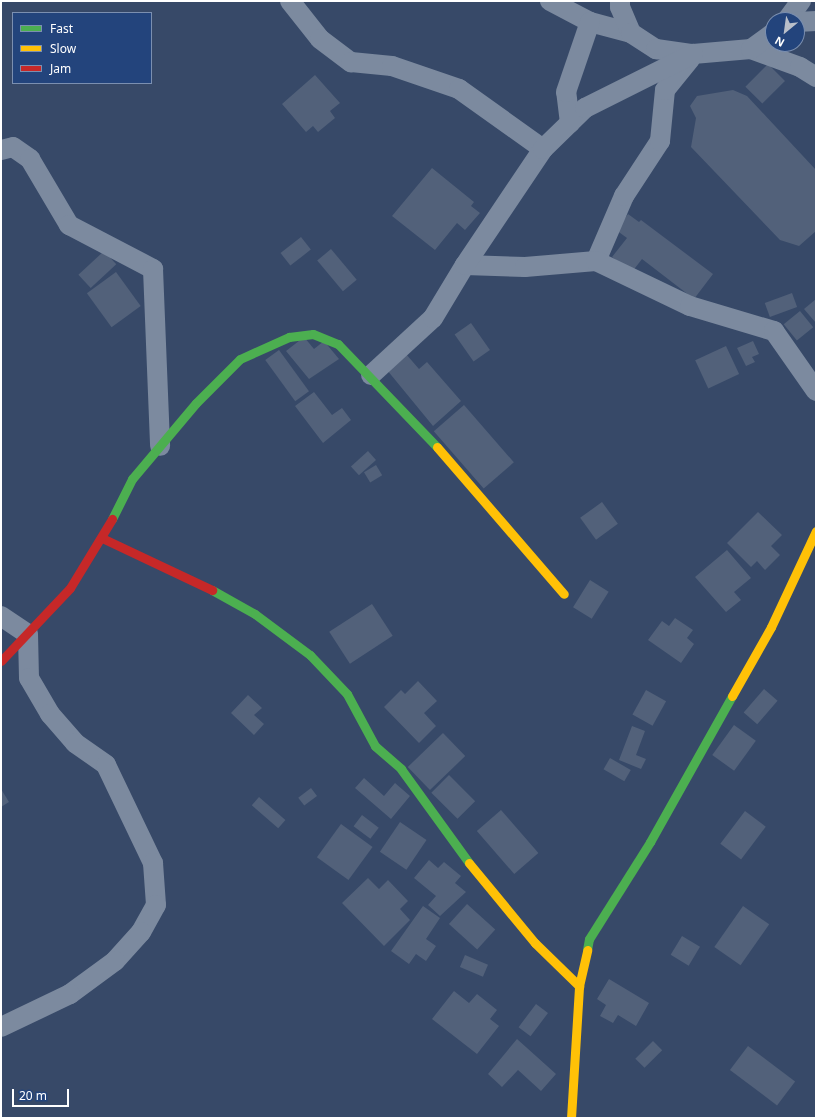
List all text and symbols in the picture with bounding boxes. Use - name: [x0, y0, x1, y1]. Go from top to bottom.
- legend: [12, 12, 152, 84]
- north arrow: [765, 12, 805, 52]
- text: Fast: [50, 20, 73, 37]
- text: N: [772, 33, 787, 51]
- text: Slow: [50, 40, 76, 57]
- text: Jam: [50, 60, 71, 77]
- scale bar: [14, 1081, 71, 1107]
- text: 20 m: [19, 1087, 47, 1104]

